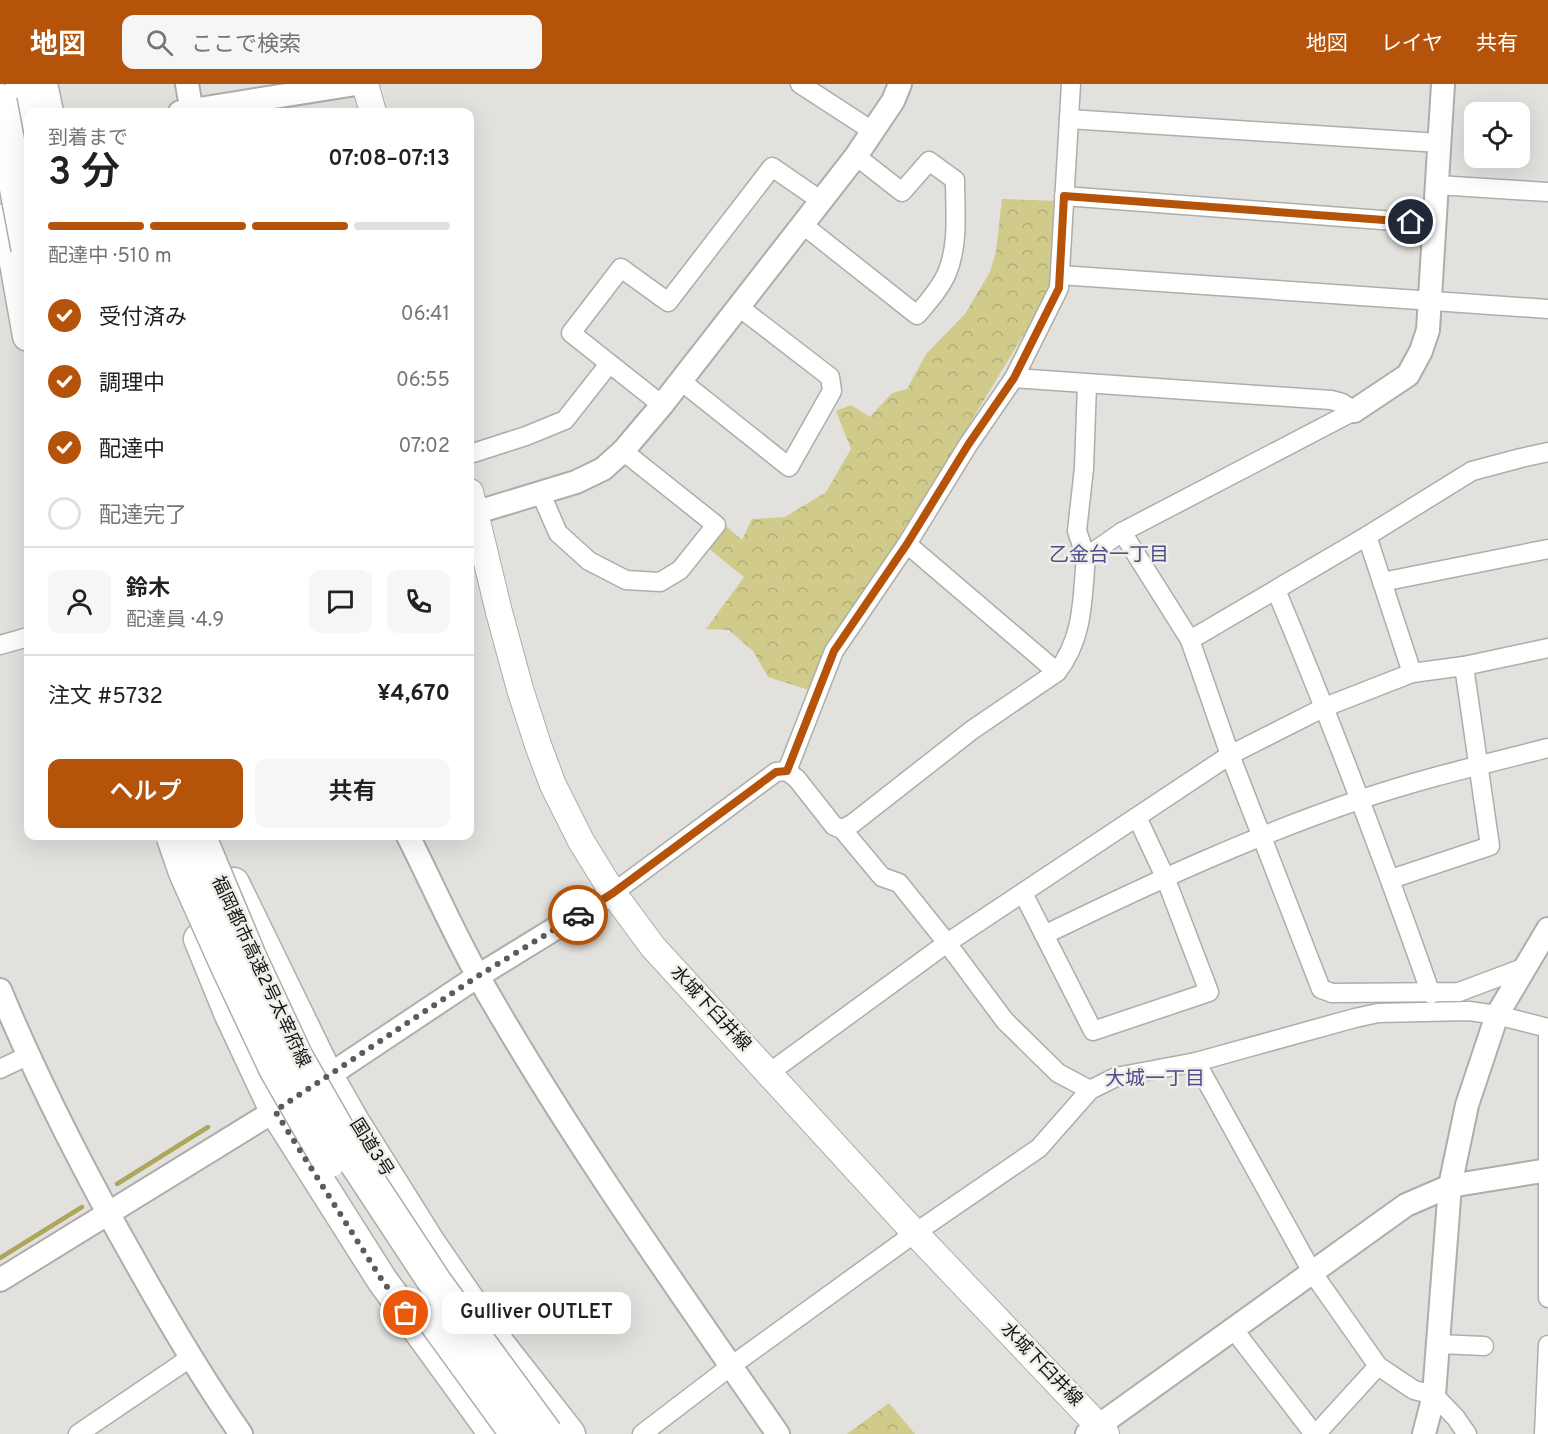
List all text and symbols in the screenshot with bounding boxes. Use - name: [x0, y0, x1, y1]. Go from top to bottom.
- search box: [122, 15, 542, 69]
- icon: search: [143, 26, 176, 59]
- text: 地図: [30, 28, 86, 64]
- text: 地図: [1306, 31, 1348, 58]
- text: レイヤ: [1381, 31, 1443, 58]
- text: 共有: [1476, 31, 1518, 58]
- text: ここで検索: [191, 32, 301, 59]
- map controls: [1464, 102, 1530, 168]
- button: locate: [1464, 102, 1530, 168]
- text: 到着まで: [48, 126, 128, 152]
- text: 07:08–07:13: [328, 146, 450, 173]
- text: 3 分: [48, 150, 120, 199]
- pin: [1385, 196, 1436, 247]
- icon: home: [1394, 205, 1427, 238]
- text: 配達中 · 510 m: [48, 244, 172, 270]
- icon: check: [48, 299, 81, 332]
- text: 06:41: [401, 302, 450, 328]
- text: 受付済み: [99, 305, 187, 332]
- icon: check: [48, 365, 81, 398]
- text: 06:55: [396, 368, 450, 394]
- text: 調理中: [99, 371, 165, 398]
- icon: check: [48, 431, 81, 464]
- text: 07:02: [399, 434, 450, 460]
- text: 配達中: [99, 437, 165, 464]
- text: 配達完了: [99, 503, 187, 530]
- district label: 乙金台一丁目: [1049, 543, 1169, 569]
- button: person: [48, 570, 111, 633]
- button: chat: [309, 570, 372, 633]
- button: phone: [387, 570, 450, 633]
- text: 鈴木: [126, 576, 170, 603]
- text: 配達員 · 4.9: [126, 608, 224, 634]
- text: ¥4,670: [377, 681, 450, 708]
- text: 注文 #5732: [48, 684, 163, 711]
- button: ヘルプ: [48, 759, 243, 828]
- button: 共有: [255, 759, 450, 828]
- street label: 福岡都市高速2号太宰府線: [205, 872, 315, 1072]
- courier: [548, 885, 608, 945]
- icon: car: [562, 899, 595, 932]
- street label: 水城下臼井線: [665, 962, 755, 1056]
- district label: 大城一丁目: [1105, 1067, 1205, 1093]
- street label: 国道3号: [344, 1114, 398, 1182]
- pin: [380, 1287, 431, 1338]
- callout: Gulliver OUTLET: [442, 1292, 631, 1334]
- icon: bag: [389, 1296, 422, 1329]
- text: Gulliver OUTLET: [460, 1300, 613, 1326]
- street label: 水城下臼井線: [995, 1318, 1087, 1412]

